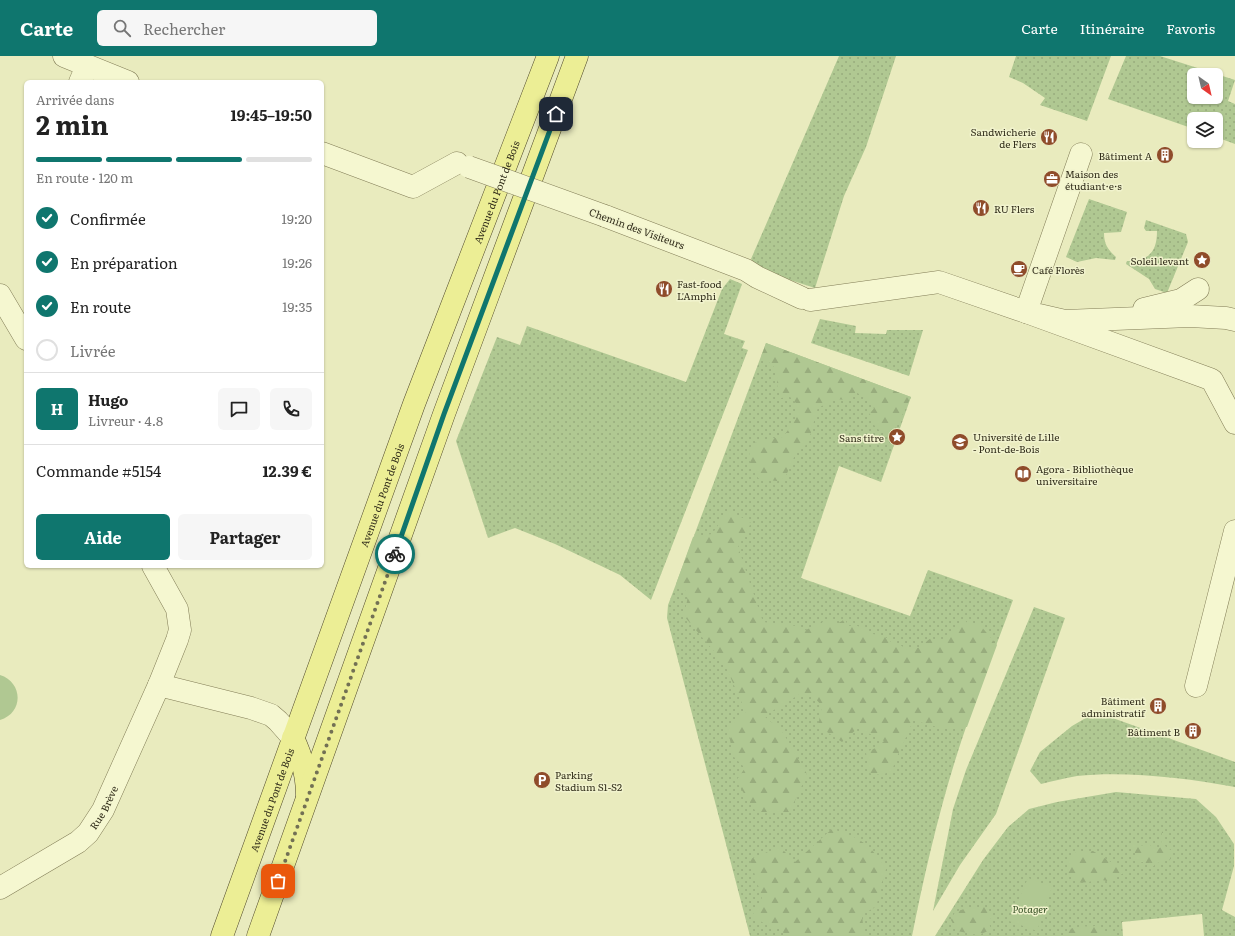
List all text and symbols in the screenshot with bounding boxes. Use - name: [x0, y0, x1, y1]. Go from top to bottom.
- search box: [97, 10, 377, 46]
- text: Carte: [20, 14, 73, 42]
- icon: search: [111, 17, 133, 39]
- text: Rechercher: [143, 17, 225, 40]
- text: Carte: [1021, 18, 1058, 38]
- text: Itinéraire: [1080, 18, 1144, 38]
- text: Favoris: [1166, 18, 1215, 38]
- north arrow: [1187, 68, 1223, 104]
- map controls: [1187, 68, 1223, 148]
- text: Arrivée dans: [36, 90, 114, 109]
- pin: [539, 97, 573, 131]
- text: 19:45–19:50: [231, 103, 312, 126]
- icon: home: [545, 103, 567, 125]
- text: 2 min: [36, 104, 109, 143]
- button: layers: [1187, 112, 1223, 148]
- place label: Sandwicherie de Flers: [971, 124, 1036, 151]
- restaurant icon: Sandwicherie de Flers: [1039, 127, 1059, 147]
- street label: Avenue du Pont de Bois: [469, 138, 523, 245]
- building icon: Bâtiment A: [1155, 145, 1175, 165]
- place label: Bâtiment A: [1099, 148, 1153, 163]
- place label: Maison des étudiant·e·s: [1065, 166, 1122, 193]
- text: En route · 120 m: [36, 168, 133, 187]
- office icon: Maison des étudiant·e·s: [1042, 169, 1062, 189]
- restaurant icon: RU Flers: [971, 198, 991, 218]
- place label: RU Flers: [994, 201, 1035, 216]
- street label: Chemin des Visiteurs: [587, 204, 687, 252]
- icon: check: [36, 207, 58, 229]
- text: Confirmée: [70, 207, 146, 230]
- text: 19:20: [282, 209, 312, 228]
- place icon: Soleil levant: [1192, 250, 1212, 270]
- icon: check: [36, 251, 58, 273]
- text: En préparation: [70, 251, 178, 274]
- text: 19:26: [282, 253, 312, 272]
- place label: Soleil levant: [1130, 253, 1189, 268]
- cafe icon: Café Florès: [1009, 259, 1029, 279]
- place label: Café Florès: [1032, 262, 1085, 277]
- place label: Fast-food L'Amphi: [677, 276, 722, 303]
- restaurant icon: Fast-food L'Amphi: [654, 279, 674, 299]
- icon: check: [36, 295, 58, 317]
- text: En route: [70, 295, 131, 318]
- text: 19:35: [282, 297, 312, 316]
- text: Livrée: [70, 339, 116, 362]
- text: Hugo: [88, 388, 128, 411]
- button: chat: [218, 388, 260, 430]
- button: phone: [270, 388, 312, 430]
- text: H: [51, 397, 63, 420]
- text: Livreur · 4.8: [88, 411, 163, 430]
- place icon: Sans titre: [887, 427, 907, 447]
- place label: Université de Lille - Pont-de-Bois: [973, 429, 1059, 456]
- place label: Sans titre: [839, 430, 884, 445]
- school or university icon: Université de Lille - Pont-de-Bois: [950, 432, 970, 452]
- street label: Avenue du Pont de Bois: [356, 440, 407, 549]
- text: Commande #5154: [36, 459, 161, 482]
- text: 12.39 €: [262, 459, 312, 482]
- place label: Agora - Bibliothèque universitaire: [1036, 461, 1133, 488]
- library icon: Agora - Bibliothèque universitaire: [1013, 464, 1033, 484]
- button: Aide: [36, 514, 170, 560]
- button: Partager: [178, 514, 312, 560]
- courier: [375, 534, 415, 574]
- icon: bike: [384, 543, 406, 565]
- place label: Bâtiment administratif: [1081, 693, 1146, 720]
- building icon: Bâtiment administratif: [1148, 696, 1168, 716]
- building icon: Bâtiment B: [1183, 721, 1203, 741]
- place label: Bâtiment B: [1127, 724, 1180, 739]
- street label: Avenue du Pont de Bois: [246, 745, 297, 854]
- place label: Parking Stadium S1-S2: [555, 767, 622, 794]
- parking icon: Parking Stadium S1-S2: [532, 770, 552, 790]
- street label: Rue Brève: [85, 783, 121, 832]
- pin: [261, 864, 295, 898]
- icon: bag: [267, 870, 289, 892]
- park label: Potager: [1012, 901, 1048, 916]

